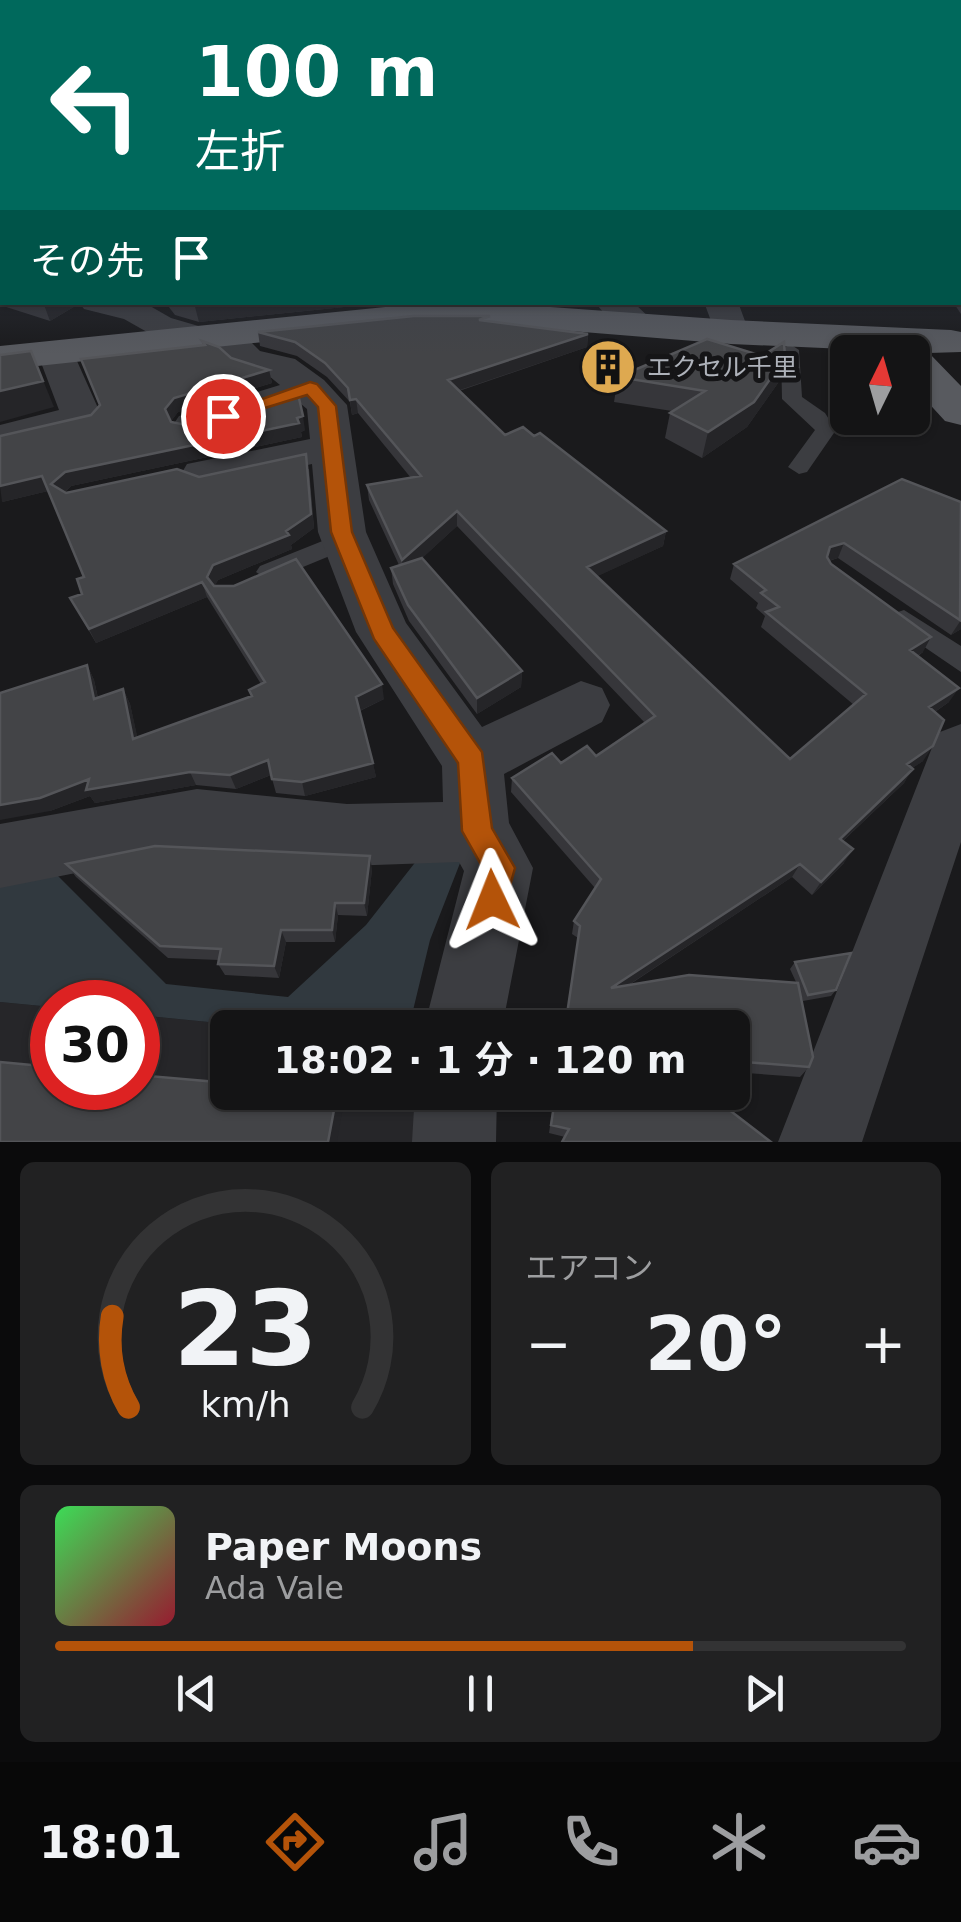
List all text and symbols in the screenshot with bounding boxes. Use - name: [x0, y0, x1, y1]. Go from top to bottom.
- text: 100 m: [195, 31, 438, 113]
- icon: left: [30, 40, 160, 170]
- text: 左折: [195, 125, 285, 178]
- icon: arrive: [164, 230, 219, 285]
- text: その先: [30, 239, 144, 283]
- north arrow: [830, 335, 930, 435]
- map controls: [830, 335, 930, 435]
- building icon: エクセル千里: [578, 337, 638, 397]
- place label: エクセル千里: [647, 353, 797, 382]
- pin: [181, 374, 266, 459]
- icon: arrive: [196, 389, 251, 444]
- position arrow: [440, 848, 544, 952]
- speed limit sign: 30: [30, 980, 160, 1110]
- text: 18:02 · 1 分 · 120 m: [274, 1038, 686, 1082]
- text: エアコン: [526, 1249, 654, 1287]
- text: 23: [173, 1268, 318, 1390]
- text: 20°: [645, 1300, 787, 1388]
- text: −: [526, 1312, 572, 1376]
- text: +: [860, 1312, 906, 1376]
- text: km/h: [200, 1384, 290, 1425]
- text: Paper Moons: [205, 1525, 482, 1569]
- text: Ada Vale: [205, 1569, 344, 1607]
- icon: previous: [169, 1666, 224, 1721]
- icon: pause: [453, 1666, 508, 1721]
- icon: next: [737, 1666, 792, 1721]
- icon: directions: [260, 1807, 330, 1877]
- icon: music: [408, 1807, 478, 1877]
- icon: phone: [556, 1807, 626, 1877]
- icon: climate: [704, 1807, 774, 1877]
- icon: car: [852, 1807, 922, 1877]
- text: 18:01: [39, 1816, 182, 1869]

